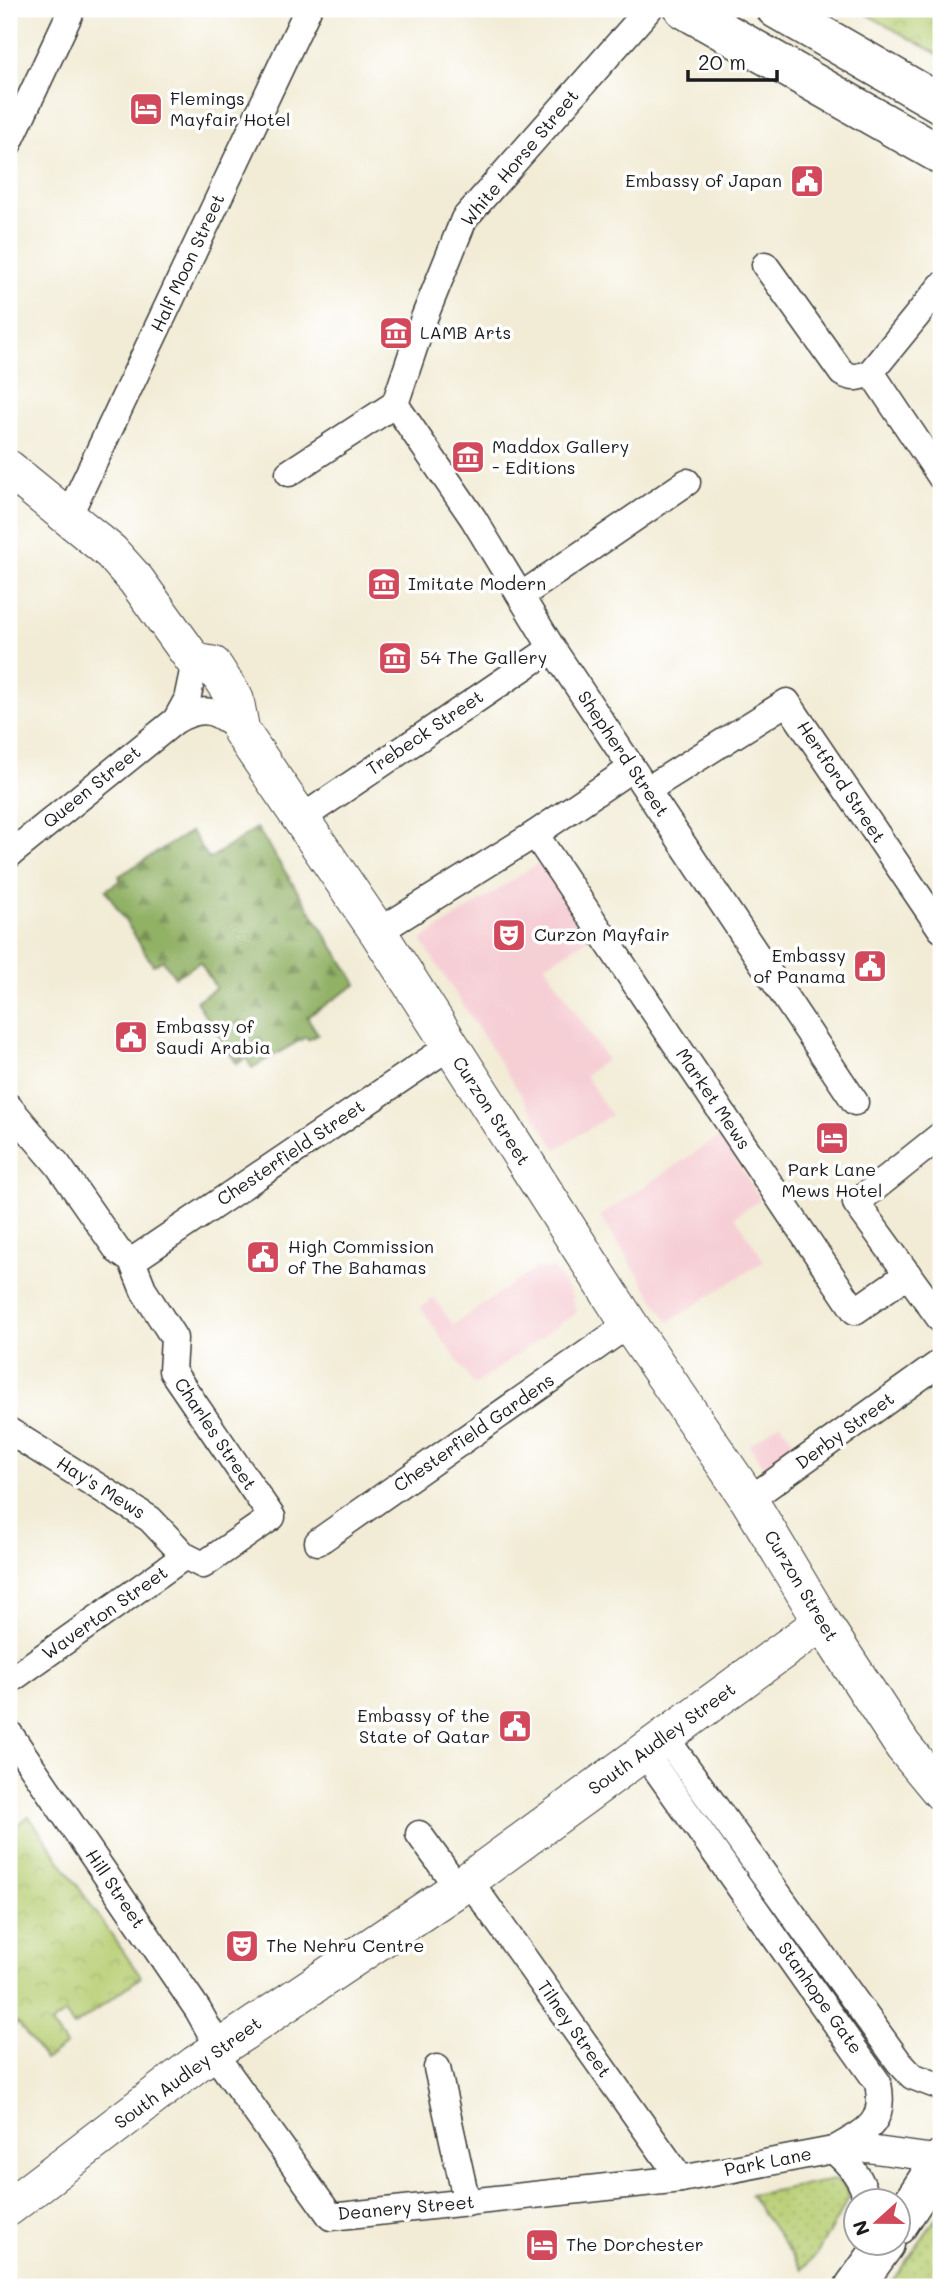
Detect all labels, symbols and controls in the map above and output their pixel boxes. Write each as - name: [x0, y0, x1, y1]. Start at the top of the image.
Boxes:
- scale bar: [688, 38, 777, 82]
- text: 20 m: [698, 48, 746, 75]
- street label: White Horse Street: [455, 84, 584, 231]
- place label: Flemings Mayfair Hotel: [170, 86, 291, 131]
- hotel icon: Flemings Mayfair Hotel: [127, 90, 165, 128]
- public building icon: Embassy of Japan: [788, 162, 826, 200]
- place label: Embassy of Japan: [625, 168, 782, 192]
- street label: Half Moon Street: [145, 190, 230, 336]
- museum icon: LAMB Arts: [377, 314, 415, 352]
- place label: LAMB Arts: [420, 320, 511, 344]
- place label: Maddox Gallery - Editions: [492, 434, 629, 479]
- museum icon: Maddox Gallery - Editions: [449, 438, 487, 476]
- museum icon: Imitate Modern: [365, 565, 403, 603]
- place label: Imitate Modern: [408, 571, 546, 595]
- museum icon: 54 The Gallery: [376, 639, 414, 677]
- place label: 54 The Gallery: [420, 645, 547, 669]
- street label: Trebeck Street: [361, 684, 488, 780]
- street label: Shepherd Street: [573, 686, 675, 821]
- street label: Hertford Street: [792, 716, 892, 847]
- street label: Queen Street: [37, 739, 145, 833]
- theatre icon: Curzon Mayfair: [490, 916, 528, 954]
- place label: Curzon Mayfair: [534, 922, 670, 946]
- place label: Embassy of Panama: [754, 943, 846, 988]
- public building icon: Embassy of Panama: [851, 947, 889, 985]
- place label: Embassy of Saudi Arabia: [156, 1014, 271, 1059]
- public building icon: Embassy of Saudi Arabia: [112, 1018, 150, 1056]
- street label: Market Mews: [671, 1043, 757, 1154]
- street label: Curzon Street: [448, 1051, 536, 1170]
- street label: Chesterfield Street: [212, 1094, 369, 1211]
- hotel icon: Park Lane Mews Hotel: [813, 1119, 851, 1157]
- place label: Park Lane Mews Hotel: [781, 1157, 883, 1202]
- place label: High Commission of The Bahamas: [288, 1234, 434, 1279]
- public building icon: High Commission of The Bahamas: [244, 1238, 282, 1276]
- street label: Chesterfield Gardens: [388, 1368, 559, 1497]
- street label: Charles Street: [169, 1373, 262, 1494]
- street label: Derby Street: [790, 1386, 899, 1474]
- street label: Hay's Mews: [53, 1450, 150, 1524]
- street label: Curzon Street: [759, 1526, 844, 1645]
- street label: Waverton Street: [37, 1560, 172, 1665]
- street label: South Audley Street: [583, 1677, 740, 1800]
- place label: Embassy of the State of Qatar: [357, 1703, 490, 1748]
- public building icon: Embassy of the State of Qatar: [496, 1707, 534, 1745]
- street label: Hill Street: [81, 1844, 151, 1933]
- theatre icon: The Nehru Centre: [223, 1927, 261, 1965]
- place label: The Nehru Centre: [266, 1933, 424, 1957]
- street label: Stanhope Gate: [773, 1937, 868, 2058]
- street label: Tilney Street: [532, 1975, 617, 2082]
- street label: South Audley Street: [109, 2011, 266, 2134]
- street label: Park Lane: [722, 2141, 813, 2181]
- north arrow: [842, 2188, 912, 2258]
- street label: Deanery Street: [336, 2189, 475, 2225]
- text: N: [846, 2217, 875, 2239]
- hotel icon: The Dorchester: [523, 2226, 561, 2264]
- place label: The Dorchester: [566, 2232, 704, 2256]

